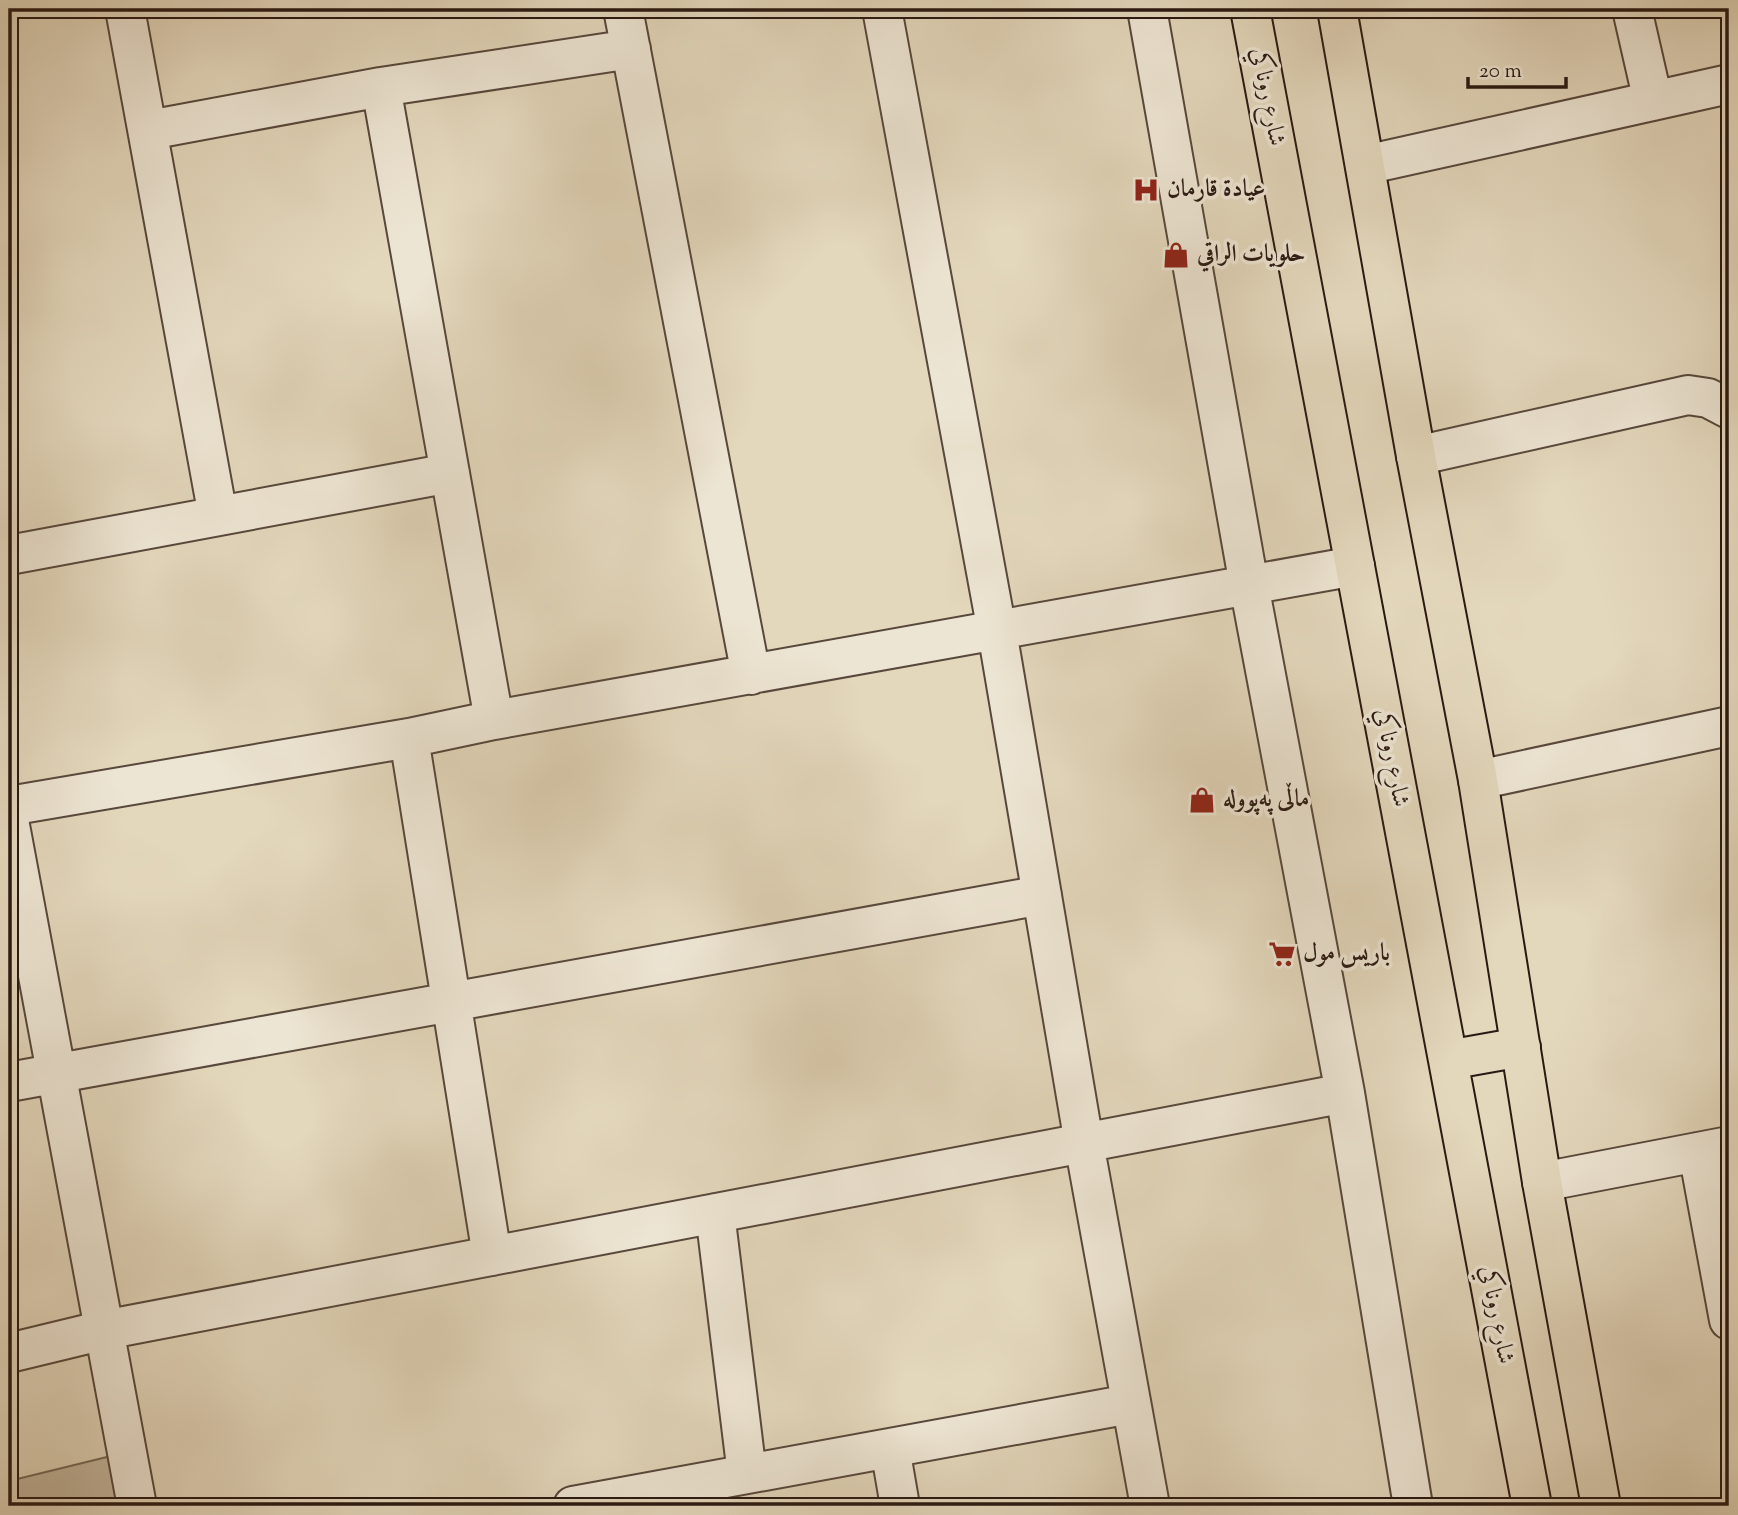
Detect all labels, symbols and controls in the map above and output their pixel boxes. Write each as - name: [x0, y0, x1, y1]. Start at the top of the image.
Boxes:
- street label: شارع روناكي: [1240, 45, 1293, 149]
- scale bar: [1468, 46, 1566, 90]
- text: 20 m: [1479, 57, 1522, 87]
- place label: عيادة قارمان: [1167, 173, 1265, 207]
- hospital icon: عيادة قارمان: [1131, 175, 1161, 205]
- place label: حلويات الراقي: [1196, 238, 1305, 272]
- shop icon: حلويات الراقي: [1161, 240, 1191, 270]
- street label: شارع روناكي: [1364, 706, 1417, 810]
- place label: ماڵی پەپوولە: [1223, 782, 1309, 817]
- shop icon: ماڵی پەپوولە: [1187, 785, 1217, 815]
- place label: باريس مول: [1303, 937, 1390, 971]
- supermarket icon: باريس مول: [1267, 939, 1297, 969]
- street label: شارع روناكي: [1469, 1263, 1522, 1367]

